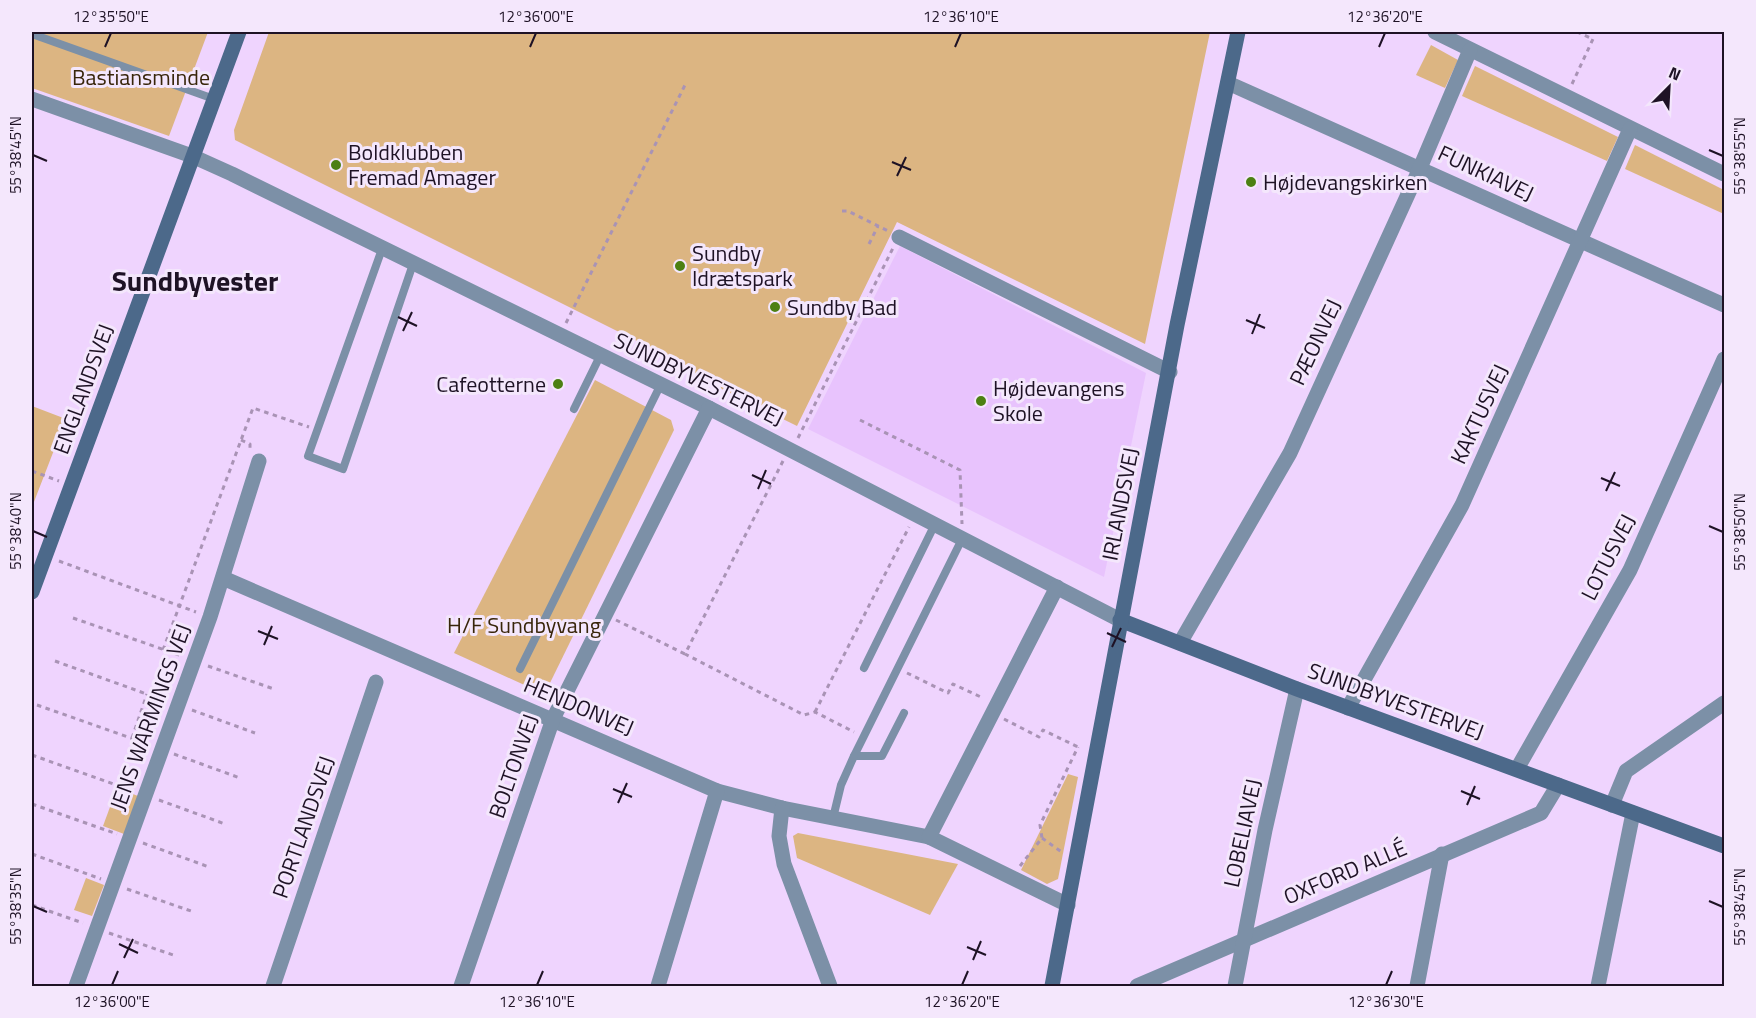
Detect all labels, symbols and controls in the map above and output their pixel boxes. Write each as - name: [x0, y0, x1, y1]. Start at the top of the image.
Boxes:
- text: 12°35'50"E: [73, 5, 149, 28]
- text: 12°36'00"E: [498, 5, 574, 28]
- text: 12°36'10"E: [923, 5, 999, 28]
- text: 12°36'20"E: [1347, 5, 1423, 28]
- north arrow: [1639, 57, 1699, 117]
- park label: Bastiansminde: [72, 60, 210, 94]
- text: N: [1665, 60, 1685, 87]
- text: 55°38'45"N: [4, 116, 27, 194]
- text: 55°38'55"N: [1728, 117, 1751, 195]
- place label: Boldklubben Fremad Amager: [348, 135, 496, 194]
- street label: FUNKIAVEJ: [1432, 136, 1540, 210]
- marker: Boldklubben Fremad Amager: [329, 158, 343, 172]
- place label: Højdevangskirken: [1263, 165, 1428, 199]
- marker: Højdevangskirken: [1244, 175, 1258, 189]
- place label: Sundby Idrætspark: [692, 236, 793, 295]
- district label: Sundbyvester: [112, 259, 278, 302]
- marker: Sundby Idrætspark: [673, 259, 687, 273]
- place label: Sundby Bad: [787, 290, 897, 324]
- street label: PÆONVEJ: [1280, 293, 1350, 391]
- marker: Sundby Bad: [768, 300, 782, 314]
- street label: ENGLANDSVEJ: [44, 319, 122, 459]
- street label: SUNDBYVESTERVEJ: [608, 323, 790, 435]
- street label: KAKTUSVEJ: [1441, 358, 1517, 470]
- place label: Cafeotterne: [436, 367, 546, 401]
- place label: Højdevangens Skole: [993, 371, 1124, 430]
- marker: Cafeotterne: [551, 377, 565, 391]
- marker: Højdevangens Skole: [974, 394, 988, 408]
- street label: IRLANDSVEJ: [1092, 444, 1148, 564]
- text: 55°38'40"N: [4, 492, 27, 570]
- text: 55°38'50"N: [1728, 493, 1751, 571]
- street label: LOTUSVEJ: [1572, 508, 1644, 606]
- park label: H/F Sundbyvang: [447, 608, 601, 642]
- street label: JENS WARMINGS VEJ: [100, 619, 200, 815]
- street label: SUNDBYVESTERVEJ: [1303, 653, 1489, 749]
- street label: HENDONVEJ: [519, 668, 639, 744]
- street label: BOLTONVEJ: [479, 709, 547, 823]
- street label: PORTLANDSVEJ: [263, 751, 343, 903]
- street label: LOBELIAVEJ: [1214, 776, 1270, 890]
- street label: OXFORD ALLÉ: [1278, 831, 1412, 913]
- text: 55°38'35"N: [4, 867, 27, 945]
- text: 55°38'45"N: [1728, 868, 1751, 946]
- text: 12°36'00"E: [74, 990, 150, 1013]
- text: 12°36'10"E: [499, 990, 575, 1013]
- text: 12°36'20"E: [924, 990, 1000, 1013]
- text: 12°36'30"E: [1348, 990, 1424, 1013]

